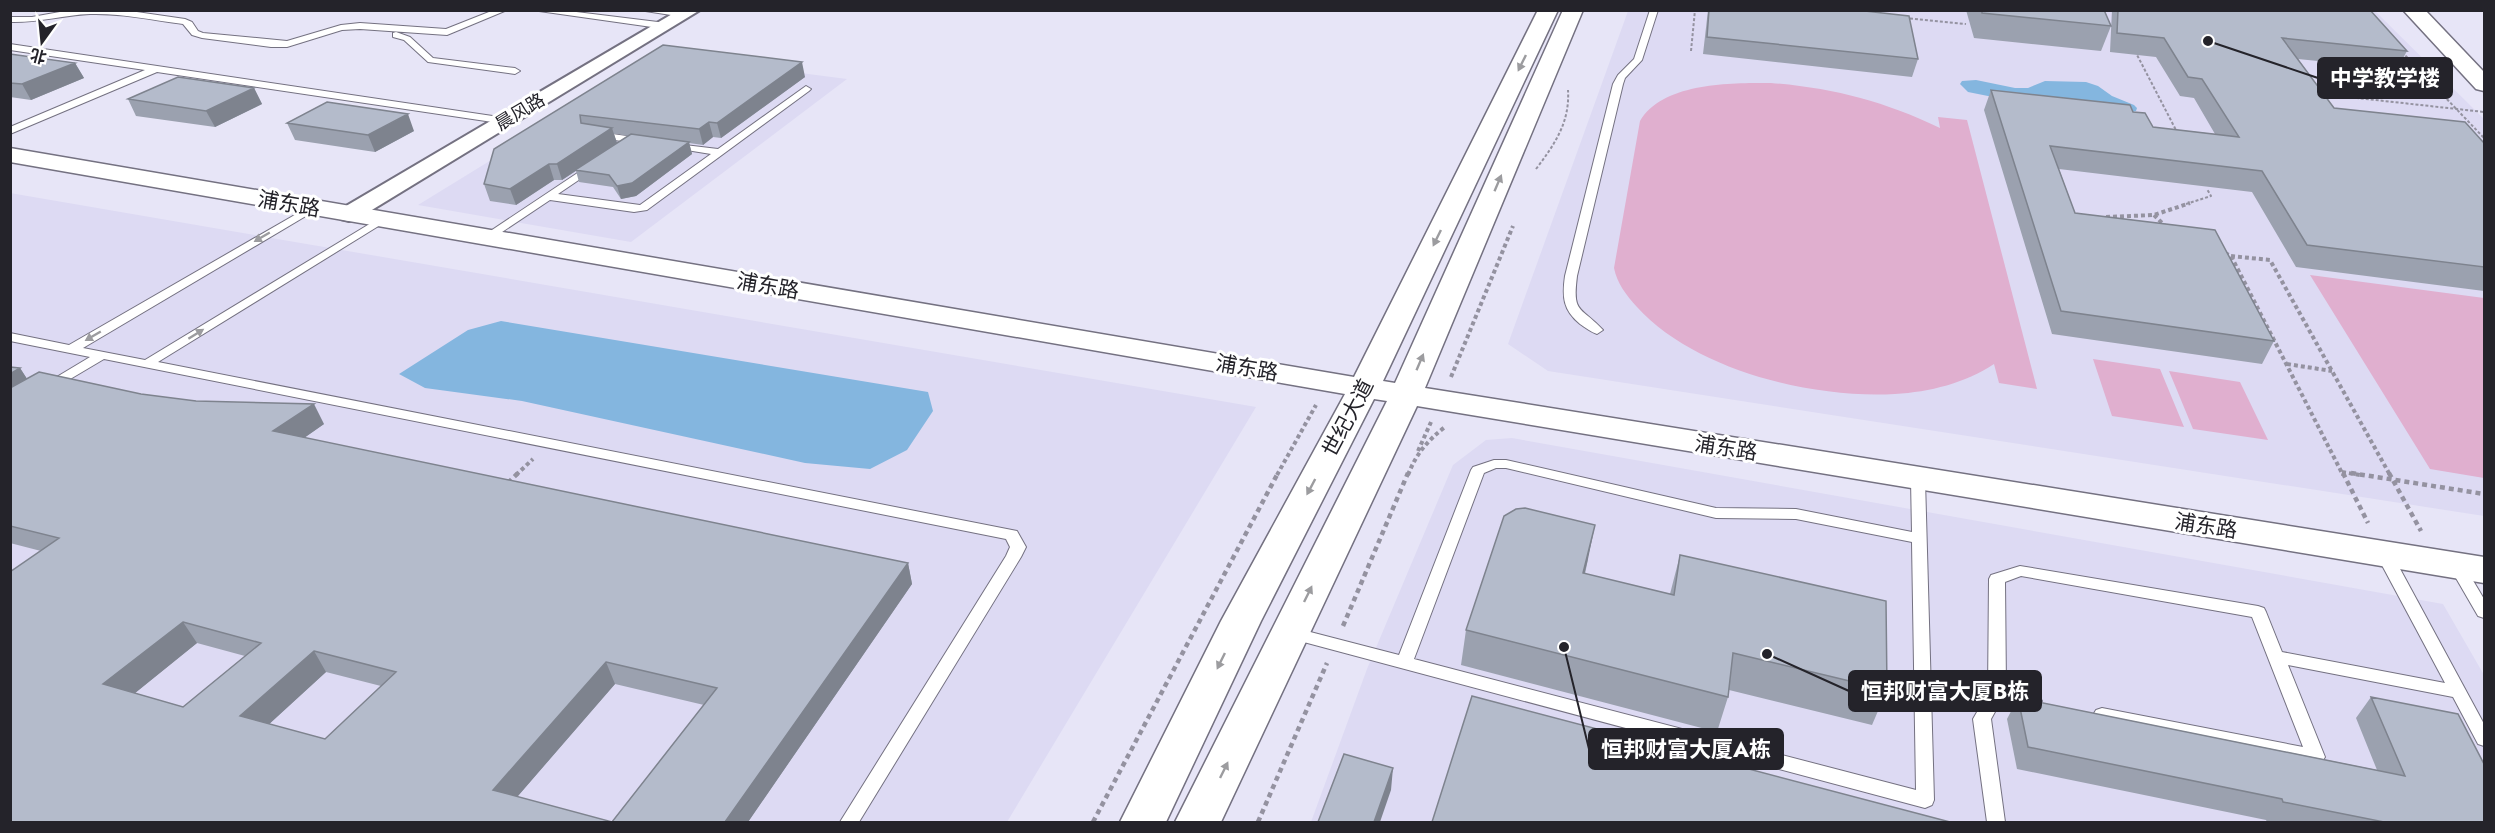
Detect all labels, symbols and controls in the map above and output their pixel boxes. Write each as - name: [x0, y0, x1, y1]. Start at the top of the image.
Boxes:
- north arrow: [12, 12, 72, 72]
- text: 北: [28, 43, 49, 69]
- one-way arrow: [1518, 54, 1528, 72]
- callout: 中学教学楼: [2318, 58, 2452, 98]
- text: 中学教学楼: [2330, 62, 2440, 94]
- street label: 晨风路: [490, 87, 550, 137]
- one-way arrow: [1494, 174, 1503, 192]
- street label: 浦东路: [255, 184, 323, 224]
- one-way arrow: [1432, 230, 1441, 247]
- one-way arrow: [253, 232, 270, 242]
- street label: 浦东路: [734, 266, 802, 306]
- one-way arrow: [188, 328, 204, 339]
- one-way arrow: [85, 330, 101, 341]
- street label: 浦东路: [1213, 348, 1281, 388]
- one-way arrow: [1416, 353, 1425, 370]
- street label: 世纪大道: [1315, 374, 1381, 462]
- street label: 浦东路: [1693, 428, 1759, 468]
- one-way arrow: [1306, 479, 1316, 496]
- street label: 浦东路: [2173, 506, 2239, 546]
- one-way arrow: [1304, 586, 1313, 603]
- one-way arrow: [1217, 652, 1226, 669]
- callout: 恒邦财富大厦B栋: [1849, 671, 2041, 711]
- text: 恒邦财富大厦B栋: [1861, 675, 2029, 707]
- callout: 恒邦财富大厦A栋: [1589, 729, 1783, 769]
- text: 恒邦财富大厦A栋: [1601, 733, 1771, 765]
- one-way arrow: [1219, 761, 1228, 778]

